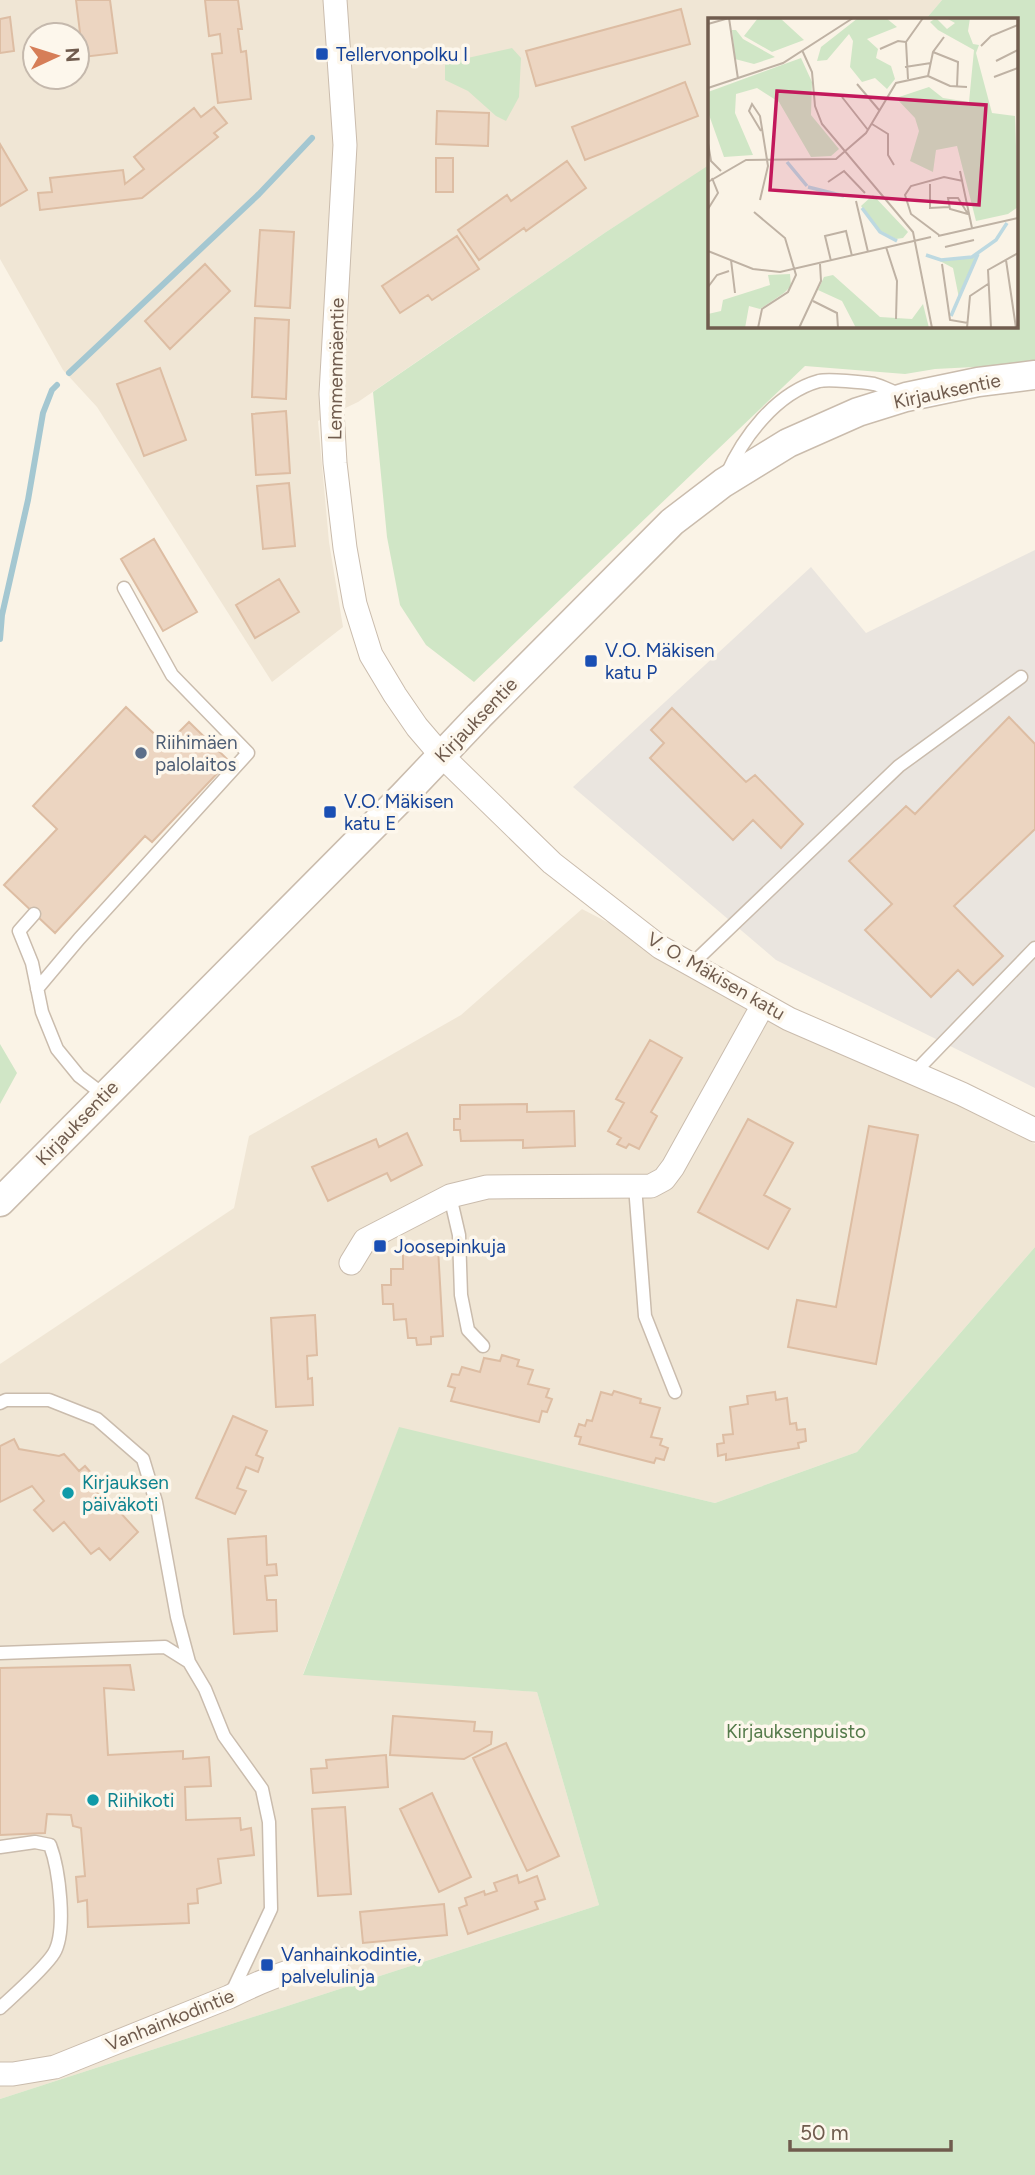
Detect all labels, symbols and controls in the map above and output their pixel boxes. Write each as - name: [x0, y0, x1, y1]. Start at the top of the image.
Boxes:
- inset map: [708, 18, 1018, 327]
- north arrow: [21, 21, 91, 91]
- place label: Tellervonpolku I: [336, 43, 468, 66]
- marker: Tellervonpolku I: [314, 46, 330, 62]
- text: N: [60, 47, 84, 63]
- street label: Lemmenmäentie: [323, 298, 349, 440]
- street label: Kirjauksentie: [891, 368, 1003, 414]
- place label: V.O. Mäkisen katu P: [605, 639, 715, 684]
- marker: V.O. Mäkisen katu P: [583, 653, 599, 669]
- street label: Kirjauksentie: [430, 673, 522, 767]
- place label: Riihimäen palolaitos: [155, 731, 238, 776]
- marker: Riihimäen palolaitos: [133, 745, 149, 761]
- place label: V.O. Mäkisen katu E: [344, 790, 454, 835]
- marker: V.O. Mäkisen katu E: [322, 804, 338, 820]
- street label: V. O. Mäkisen katu: [643, 927, 789, 1025]
- street label: Kirjauksentie: [31, 1076, 123, 1170]
- place label: Joosepinkuja: [394, 1235, 506, 1258]
- marker: Joosepinkuja: [372, 1238, 388, 1254]
- place label: Kirjauksen päiväkoti: [82, 1471, 169, 1516]
- marker: Kirjauksen päiväkoti: [60, 1485, 76, 1501]
- park label: Kirjauksenpuisto: [726, 1720, 866, 1743]
- place label: Riihikoti: [107, 1789, 174, 1812]
- marker: Riihikoti: [85, 1792, 101, 1808]
- place label: Vanhainkodintie, palvelulinja: [281, 1943, 421, 1988]
- marker: Vanhainkodintie, palvelulinja: [259, 1957, 275, 1973]
- street label: Vanhainkodintie: [103, 1984, 237, 2056]
- scale bar: [790, 2108, 951, 2152]
- text: 50 m: [800, 2120, 849, 2145]

